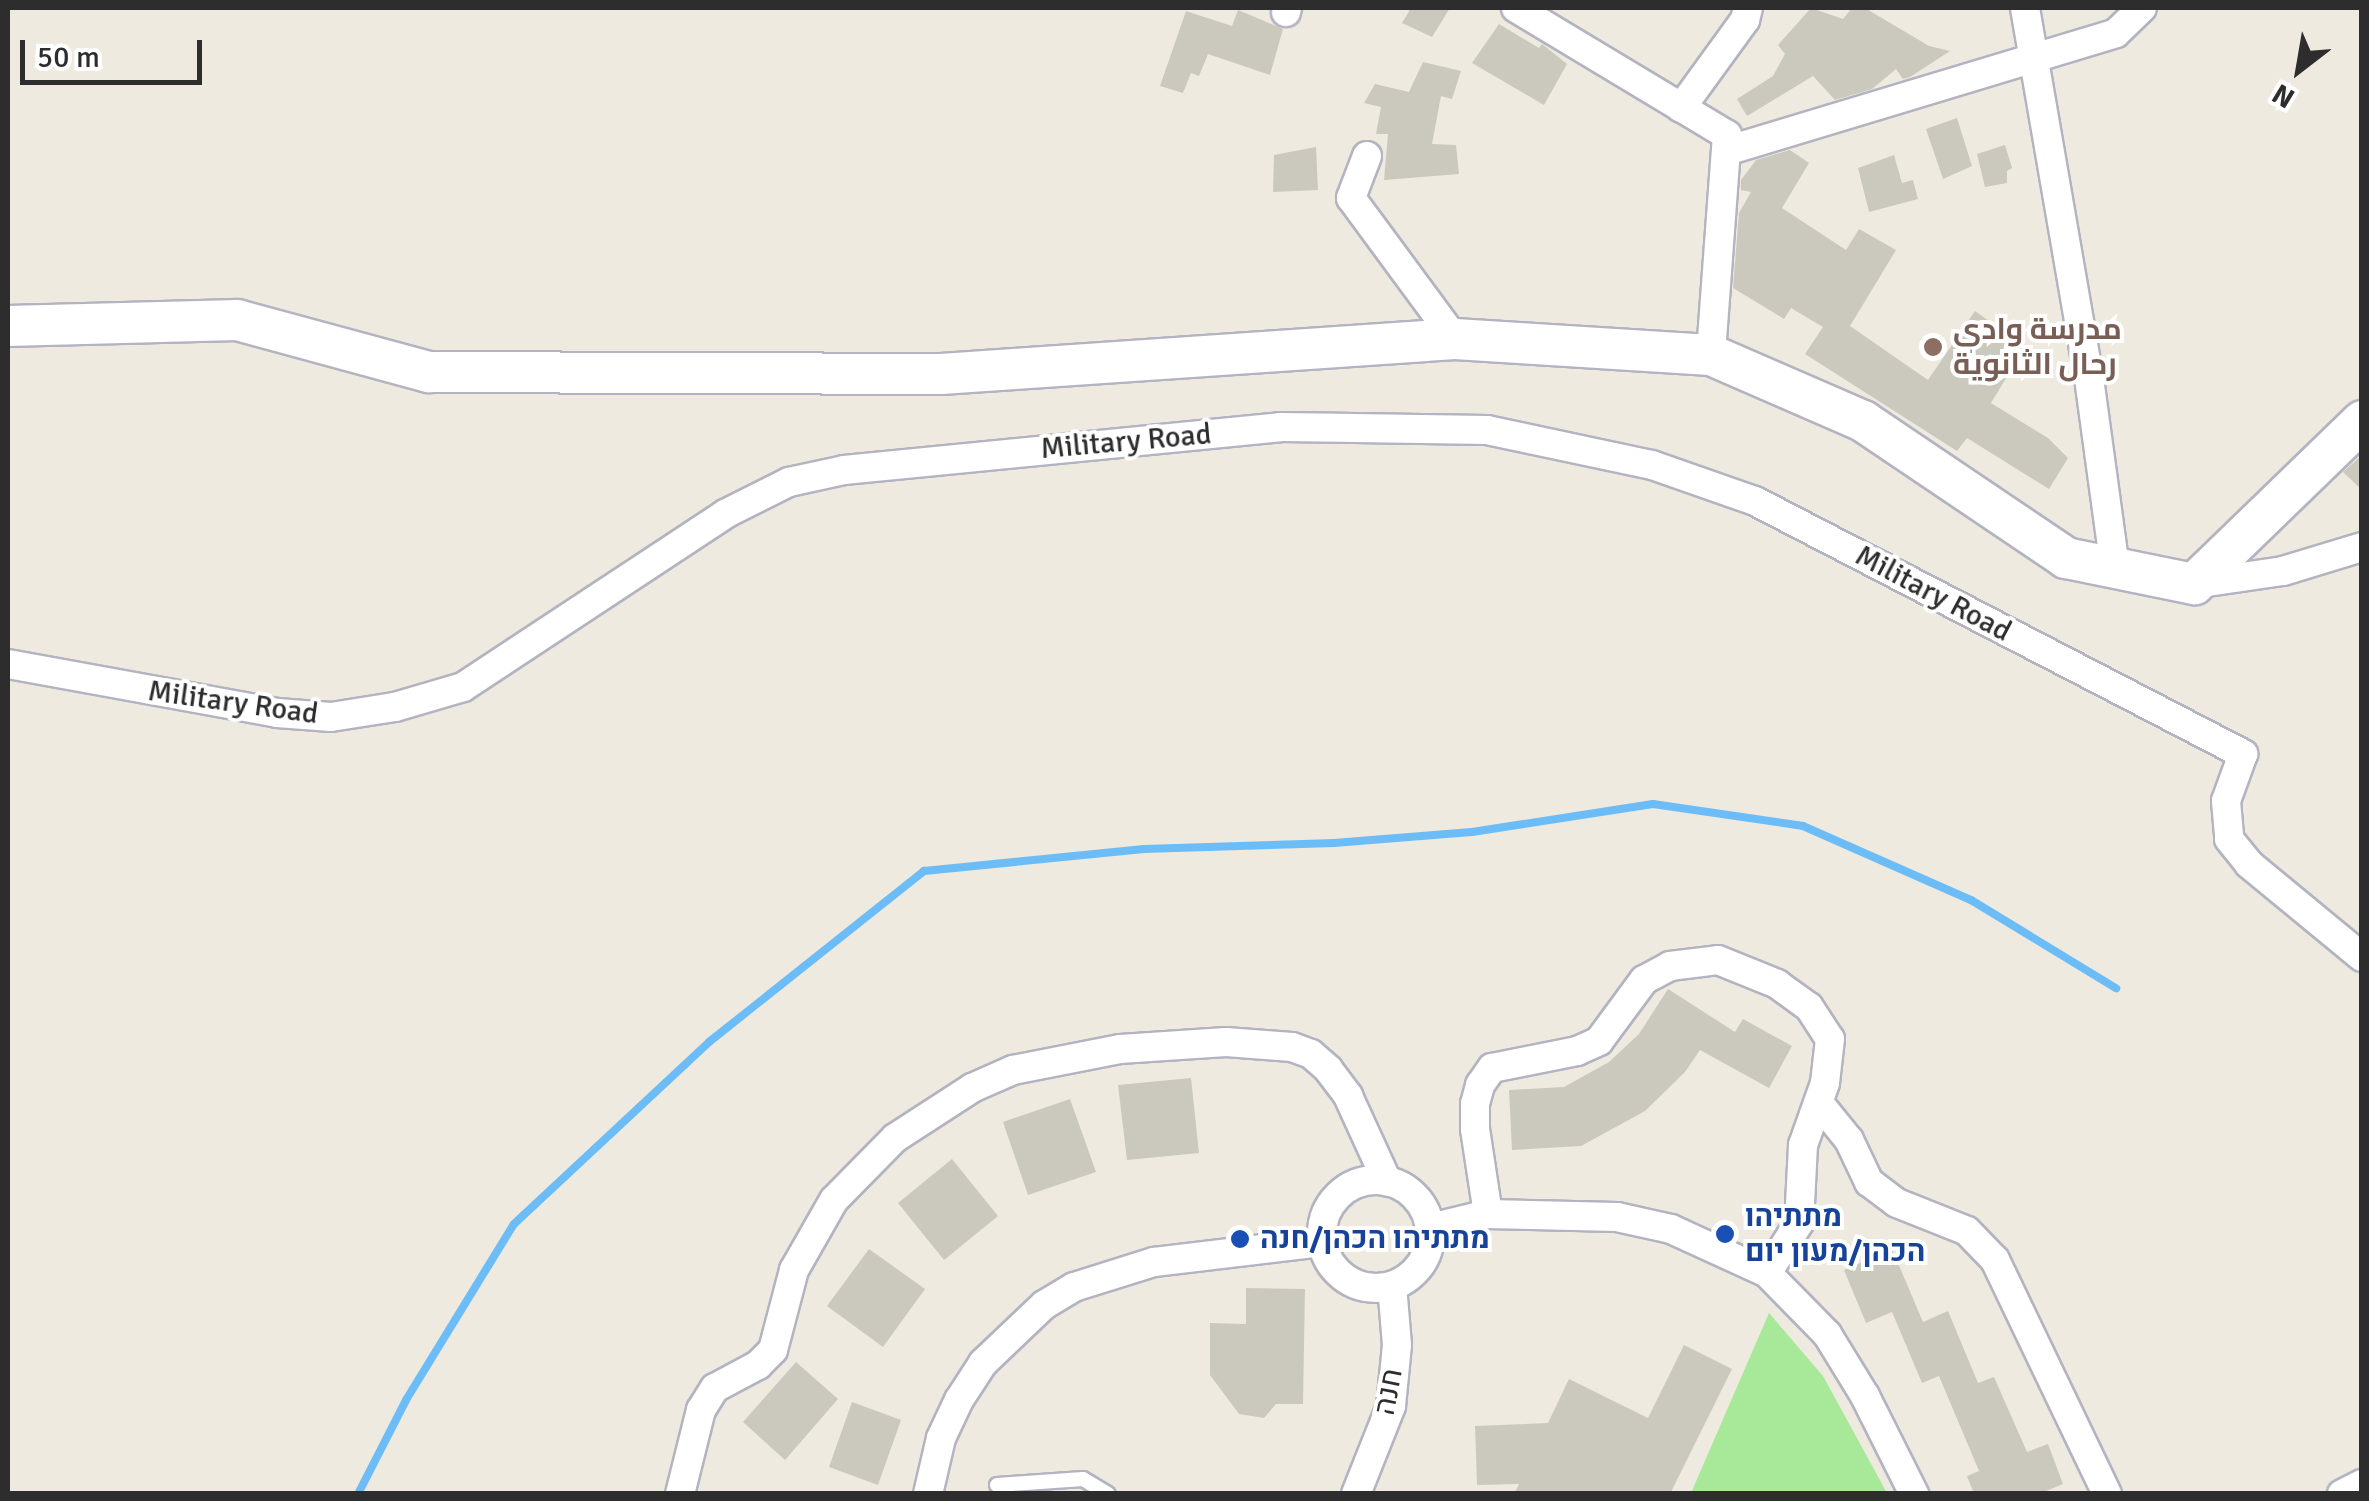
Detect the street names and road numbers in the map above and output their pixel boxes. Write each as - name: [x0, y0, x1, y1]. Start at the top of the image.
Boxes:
- street label: Military Road: [1039, 417, 1213, 467]
- street label: Military Road: [1849, 538, 2017, 650]
- street label: Military Road: [146, 673, 320, 733]
- street label: חנה: [1367, 1366, 1411, 1418]

